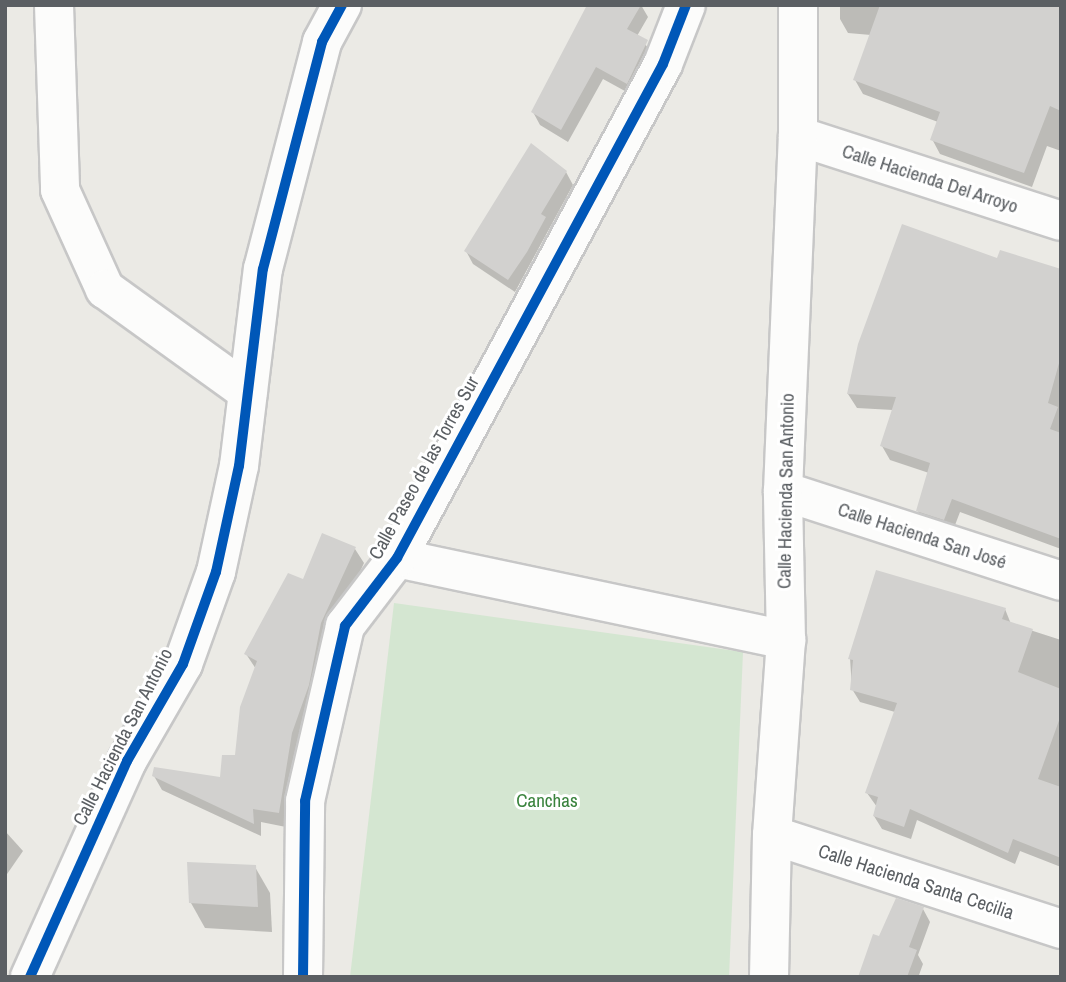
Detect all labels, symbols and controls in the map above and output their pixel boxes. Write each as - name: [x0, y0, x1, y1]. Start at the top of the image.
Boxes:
- street label: Calle Hacienda Del Arroyo: [839, 140, 1021, 218]
- street label: Calle Paseo de las Torres Sur: [364, 372, 484, 564]
- street label: Calle Hacienda San Antonio: [773, 393, 799, 589]
- street label: Calle Hacienda San José: [835, 498, 1009, 574]
- street label: Calle Hacienda San Antonio: [68, 644, 178, 830]
- park label: Canchas: [516, 790, 578, 812]
- street label: Calle Hacienda Santa Cecilia: [815, 840, 1017, 924]

